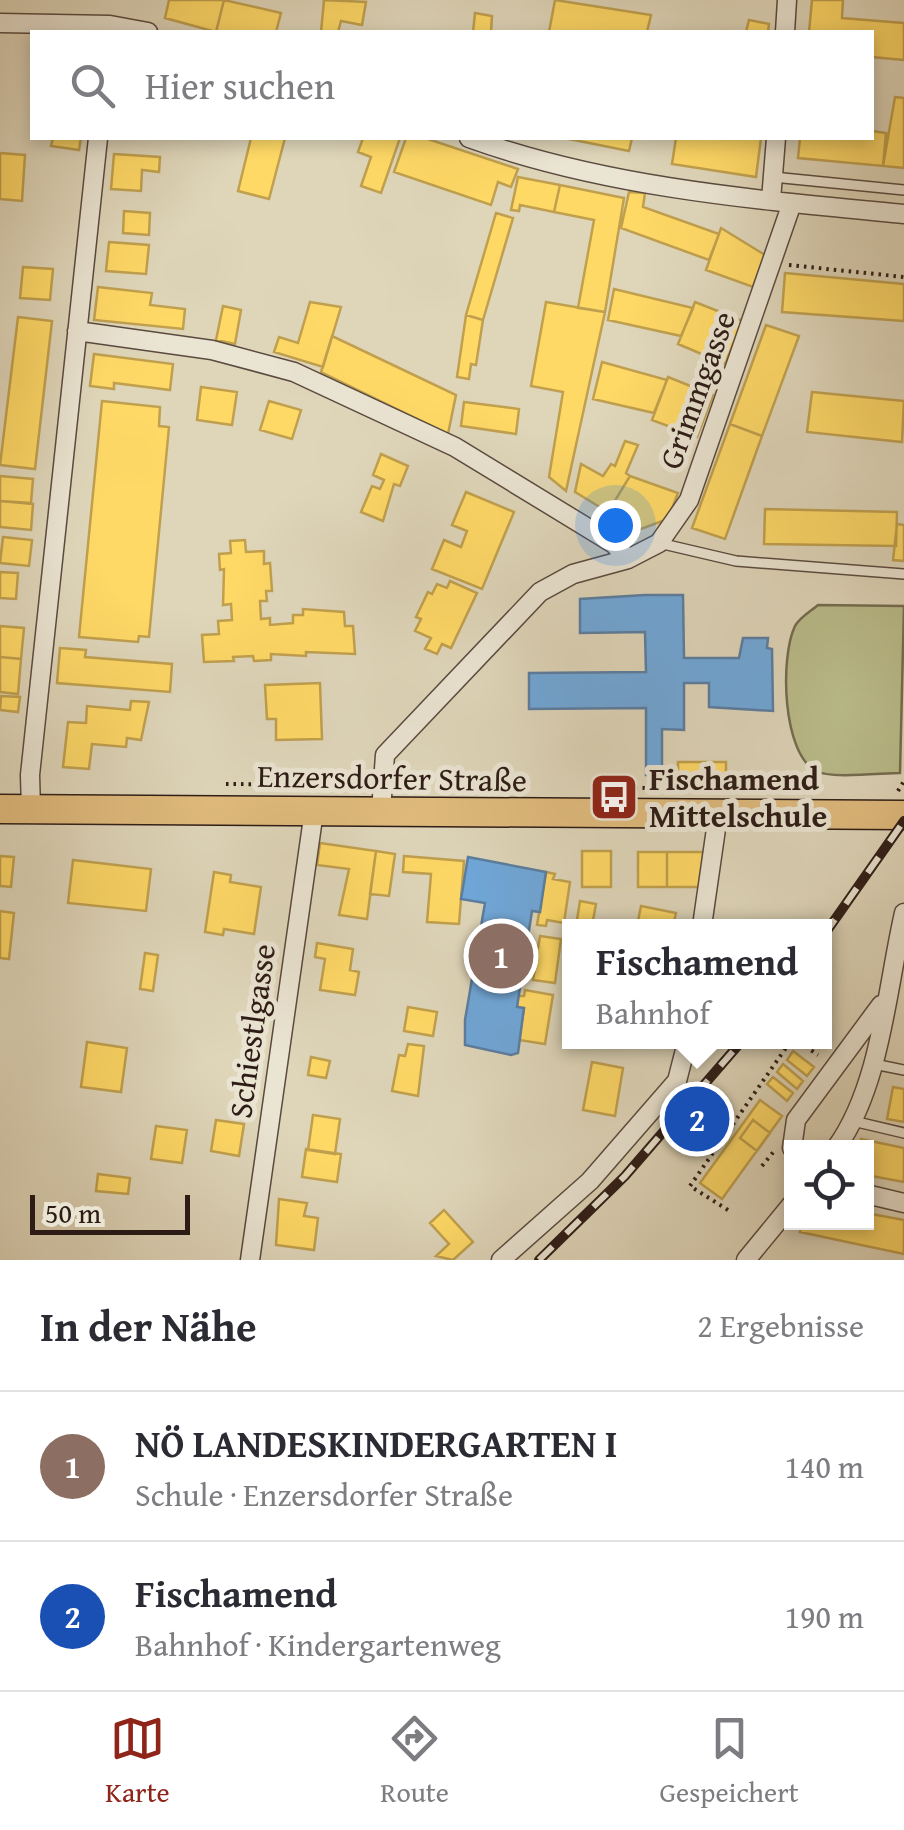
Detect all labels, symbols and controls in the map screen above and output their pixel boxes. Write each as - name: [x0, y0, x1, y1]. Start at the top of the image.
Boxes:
- search box: [30, 30, 874, 140]
- text: Hier suchen: [145, 57, 335, 113]
- icon: search: [65, 58, 120, 113]
- street label: Grimmgasse: [646, 304, 747, 475]
- your location: [590, 500, 641, 551]
- street label: Enzersdorfer Straße: [257, 752, 527, 803]
- place label: Fischamend Mittelschule: [649, 755, 827, 839]
- bus stop icon: Fischamend Mittelschule: [588, 771, 640, 823]
- pin: 1: [468, 918, 534, 994]
- popup: [562, 919, 832, 1049]
- text: Fischamend: [596, 933, 798, 989]
- street label: Schiestlgasse: [216, 941, 287, 1121]
- text: Bahnhof: [596, 989, 710, 1036]
- pin: 2: [664, 1082, 730, 1156]
- map controls: [784, 1140, 874, 1230]
- button: locate: [784, 1140, 874, 1230]
- scale bar: [30, 1190, 190, 1234]
- text: 50 m: [45, 1192, 101, 1233]
- text: In der Nähe: [40, 1295, 257, 1356]
- text: 2 Ergebnisse: [697, 1302, 864, 1349]
- text: NÖ LANDESKINDERGARTEN I: [135, 1415, 618, 1471]
- text: 1: [64, 1443, 81, 1490]
- text: 140 m: [785, 1443, 864, 1490]
- text: Schule · Enzersdorfer Straße: [135, 1471, 513, 1518]
- text: Fischamend: [135, 1565, 337, 1621]
- text: 2: [64, 1593, 81, 1640]
- text: 190 m: [785, 1593, 864, 1640]
- text: Bahnhof · Kindergartenweg: [135, 1621, 501, 1668]
- tab: Karte: [105, 1711, 170, 1812]
- tab: Route: [380, 1711, 449, 1812]
- tab: Gespeichert: [660, 1711, 799, 1812]

